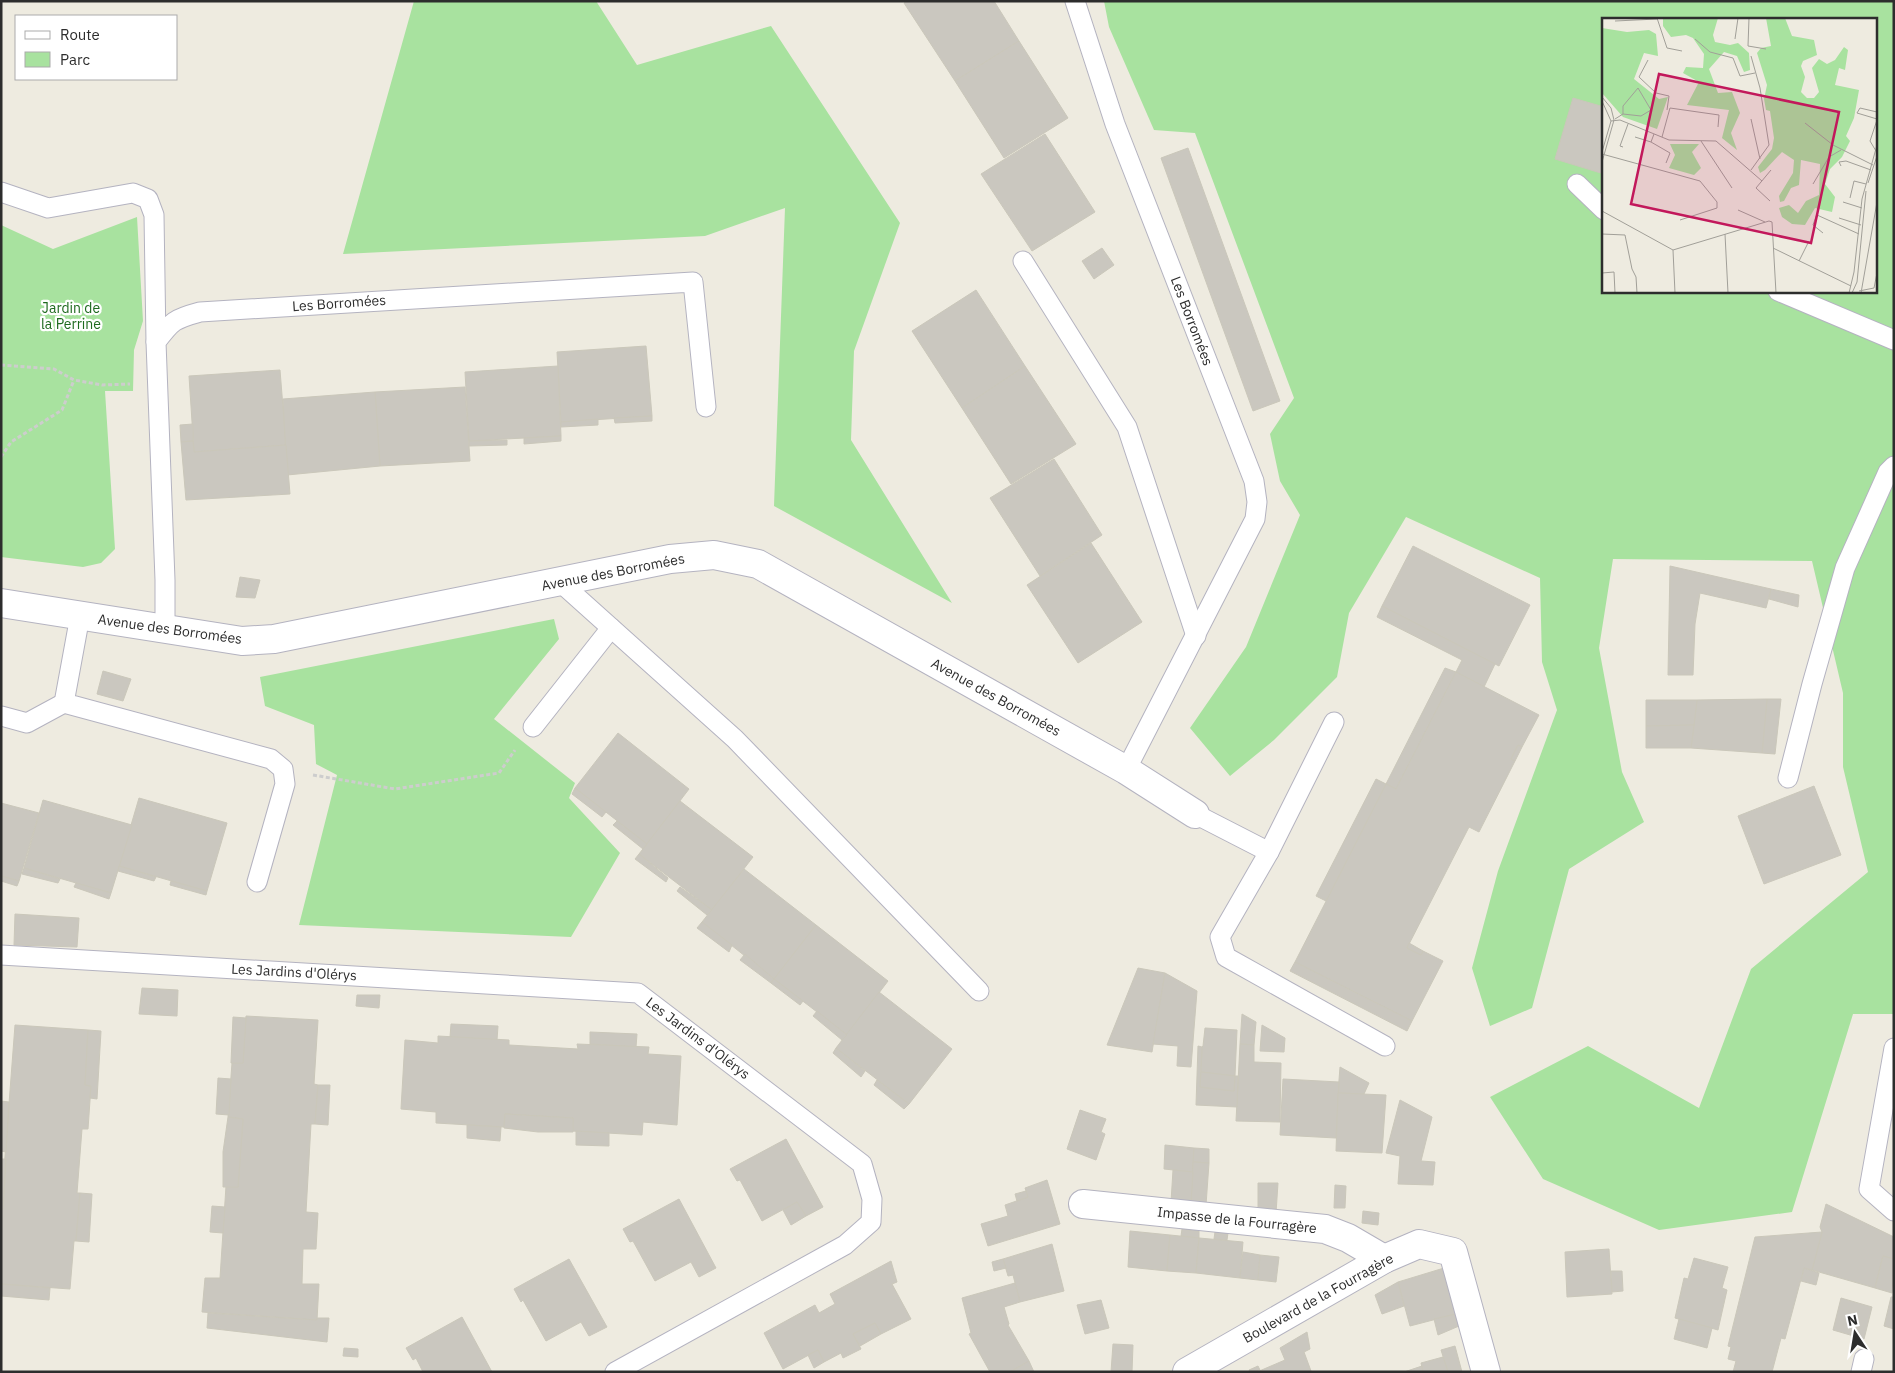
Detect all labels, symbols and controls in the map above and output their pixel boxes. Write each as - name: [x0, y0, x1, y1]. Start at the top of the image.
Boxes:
- legend: [15, 15, 178, 80]
- inset map: [1602, 18, 1878, 292]
- text: Route: [60, 25, 100, 44]
- text: Parc: [60, 50, 90, 69]
- street label: Les Borromées: [1167, 274, 1217, 368]
- street label: Les Borromées: [291, 291, 387, 315]
- park label: Jardin de la Perrine: [41, 299, 101, 333]
- street label: Avenue des Borromées: [540, 549, 686, 595]
- street label: Avenue des Borromées: [97, 610, 243, 648]
- street label: Avenue des Borromées: [928, 654, 1064, 740]
- street label: Les Jardins d'Olérys: [231, 960, 357, 984]
- street label: Les Jardins d'Olérys: [642, 993, 754, 1083]
- street label: Impasse de la Fourragère: [1156, 1203, 1318, 1237]
- street label: Boulevard de la Fourragère: [1240, 1249, 1397, 1347]
- north arrow: [1830, 1308, 1880, 1358]
- text: N: [1845, 1310, 1859, 1330]

